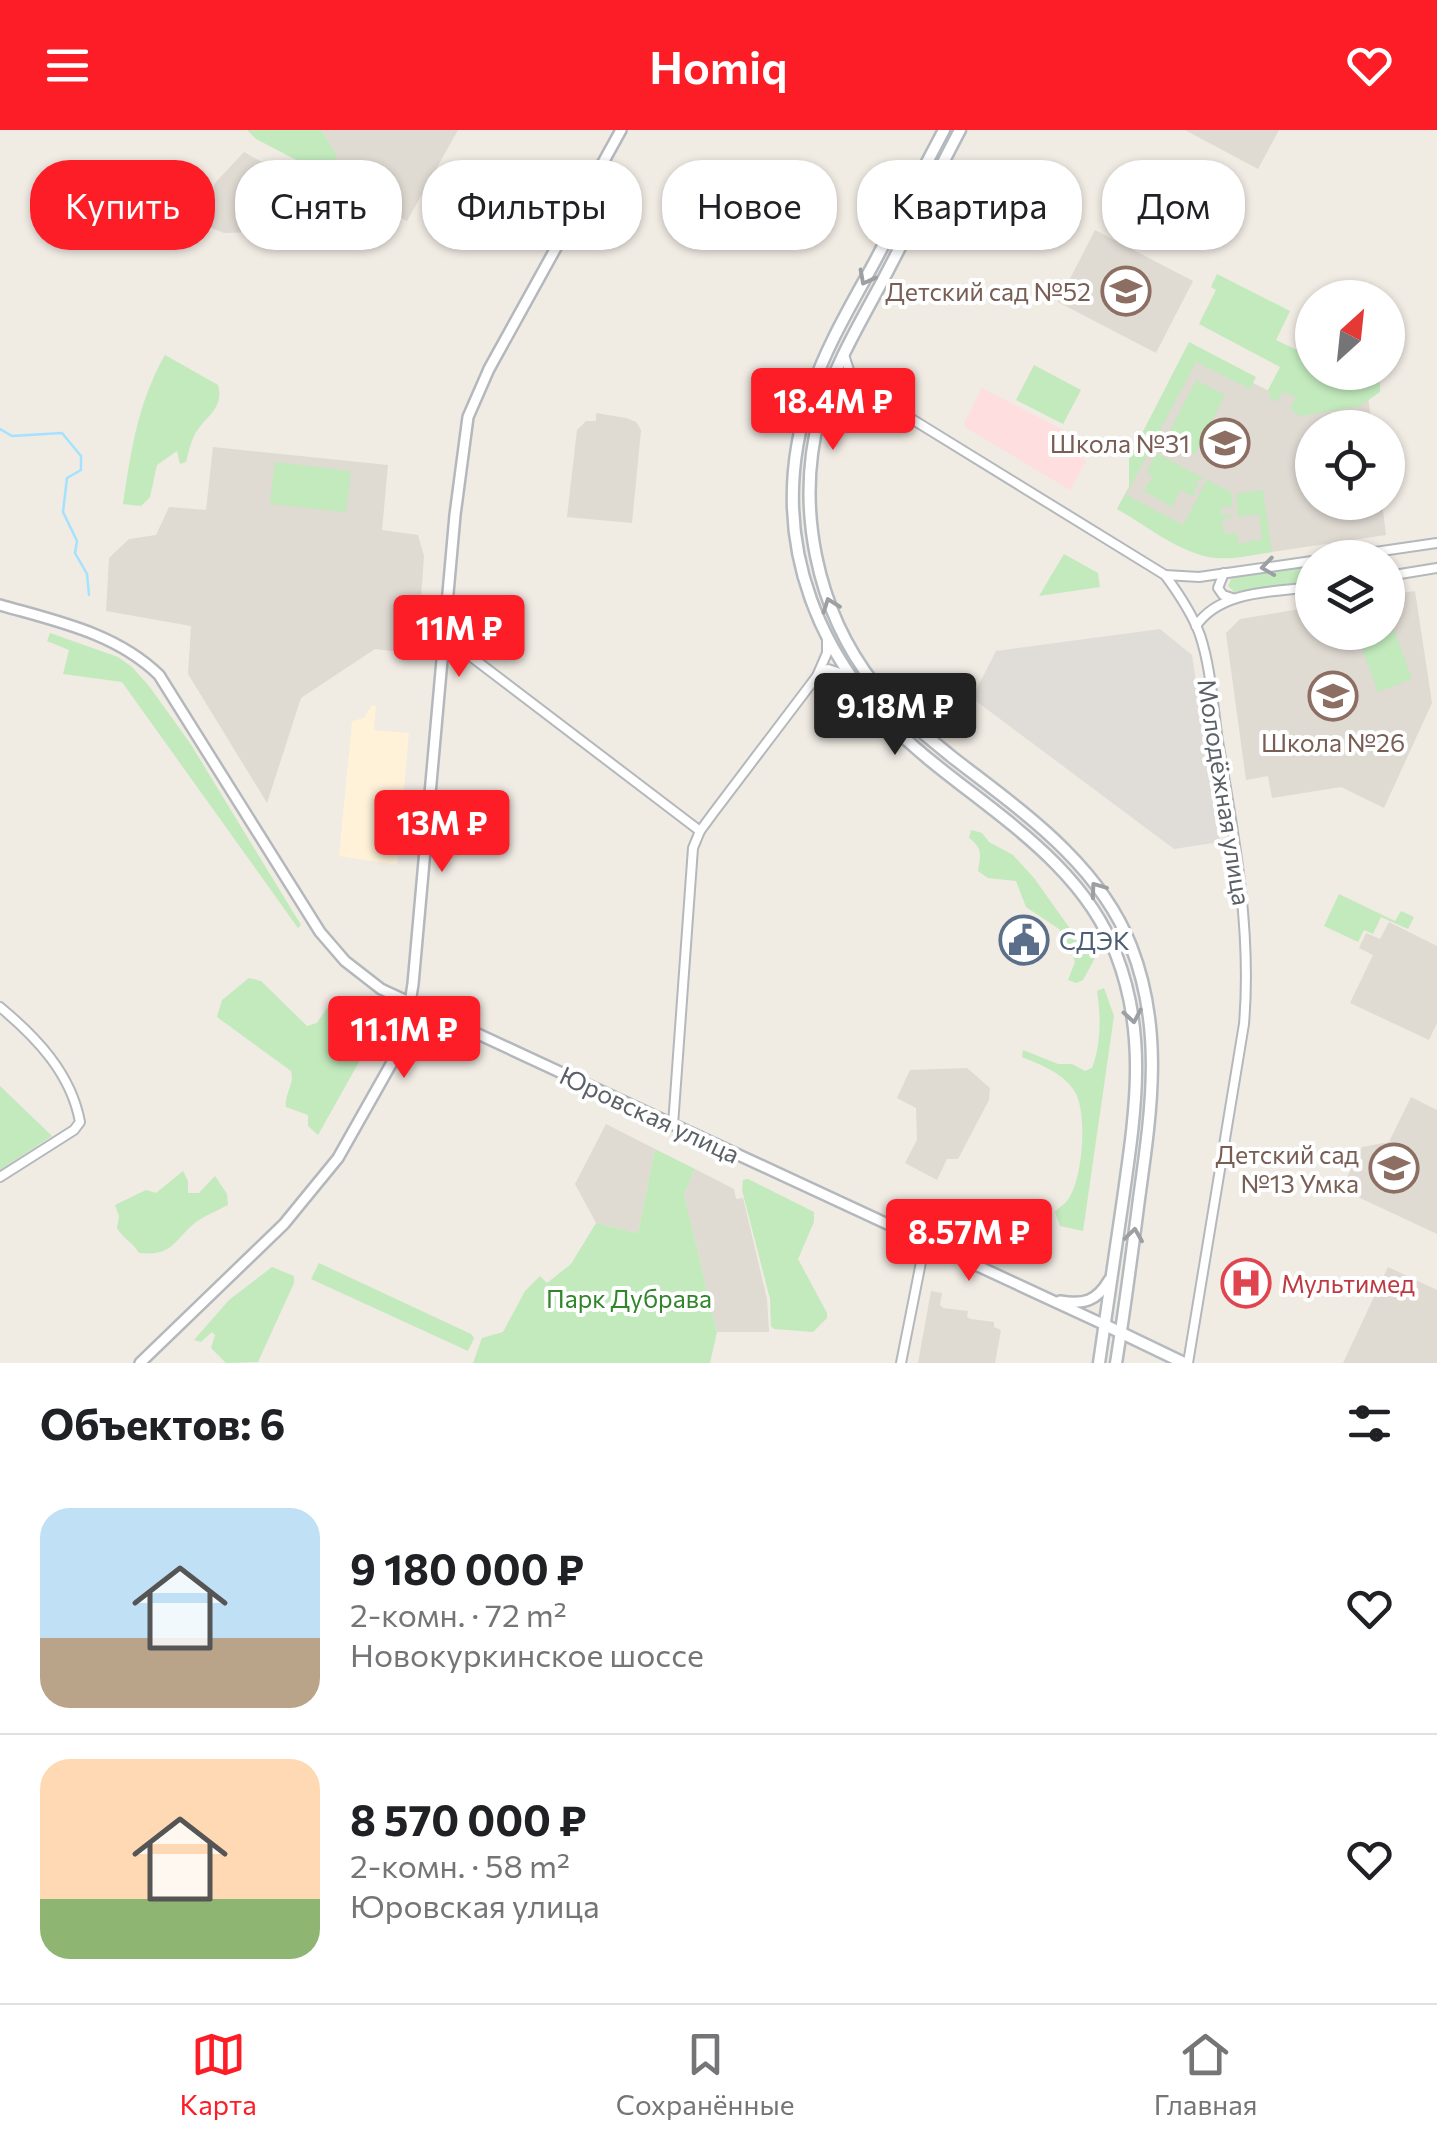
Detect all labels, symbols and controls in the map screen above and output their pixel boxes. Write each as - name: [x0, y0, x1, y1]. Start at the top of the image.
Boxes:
- icon: menu: [40, 38, 95, 93]
- text: Homiq: [649, 38, 788, 93]
- icon: heart: [1342, 38, 1397, 93]
- chip: Купить: [30, 160, 215, 250]
- chip: Снять: [235, 160, 402, 250]
- chip: Фильтры: [422, 160, 642, 250]
- chip: Новое: [662, 160, 837, 250]
- chip: Квартира: [857, 160, 1082, 250]
- chip: Дом: [1102, 160, 1245, 250]
- school or university icon: Детский сад №52: [1100, 265, 1152, 317]
- one-way arrow: [858, 267, 878, 285]
- place label: Детский сад №52: [885, 276, 1091, 306]
- north arrow: [1295, 280, 1405, 390]
- map controls: [1295, 280, 1405, 650]
- pin: 18.4M ₽: [741, 368, 925, 453]
- text: 18.4M ₽: [773, 380, 893, 420]
- button: locate: [1295, 410, 1405, 520]
- school or university icon: Школа №31: [1199, 417, 1251, 469]
- place label: Школа №31: [1050, 428, 1190, 458]
- button: layers: [1295, 540, 1405, 650]
- one-way arrow: [1260, 555, 1277, 576]
- pin: 11M ₽: [389, 595, 529, 680]
- one-way arrow: [821, 597, 842, 614]
- text: 11M ₽: [415, 607, 503, 647]
- school or university icon: Школа №26: [1307, 670, 1359, 722]
- pin: 9.18M ₽: [803, 673, 987, 758]
- street label: Молодёжная улица: [1192, 677, 1258, 907]
- text: 9.18M ₽: [836, 685, 954, 725]
- place label: Школа №26: [1261, 727, 1405, 757]
- pin: 13M ₽: [372, 790, 512, 875]
- text: 13M ₽: [396, 802, 488, 842]
- one-way arrow: [1091, 881, 1110, 900]
- public building icon: СДЭК: [998, 914, 1050, 966]
- place label: СДЭК: [1059, 925, 1130, 955]
- pin: 11.1M ₽: [312, 996, 496, 1081]
- text: 11.1M ₽: [350, 1008, 458, 1048]
- one-way arrow: [1122, 1008, 1143, 1024]
- street label: Юровская улица: [555, 1059, 745, 1169]
- place label: Детский сад №13 Умка: [1215, 1139, 1359, 1198]
- school or university icon: Детский сад №13 Умка: [1368, 1142, 1420, 1194]
- pin: 8.57M ₽: [877, 1199, 1061, 1284]
- text: 8.57M ₽: [908, 1211, 1030, 1251]
- one-way arrow: [1123, 1227, 1144, 1243]
- hospital icon: Мультимед: [1220, 1257, 1272, 1309]
- place label: Мультимед: [1281, 1268, 1415, 1298]
- park label: Парк Дубрава: [546, 1283, 712, 1313]
- icon: filters: [1342, 1396, 1397, 1451]
- text: Объектов: 6: [40, 1397, 285, 1449]
- text: 9 180 000 ₽: [350, 1542, 584, 1594]
- icon: home: [120, 1548, 240, 1668]
- icon: heart: [1342, 1581, 1397, 1636]
- text: 2-комн. · 72 m²: [350, 1594, 567, 1634]
- text: Новокуркинское шоссе: [350, 1634, 704, 1674]
- text: 8 570 000 ₽: [350, 1793, 587, 1845]
- icon: home: [120, 1799, 240, 1919]
- icon: heart: [1342, 1832, 1397, 1887]
- text: 2-комн. · 58 m²: [350, 1845, 570, 1885]
- text: Юровская улица: [350, 1885, 599, 1925]
- tab: Карта: [180, 2027, 257, 2121]
- tab: Сохранённые: [616, 2027, 795, 2121]
- tab: Главная: [1154, 2027, 1257, 2121]

